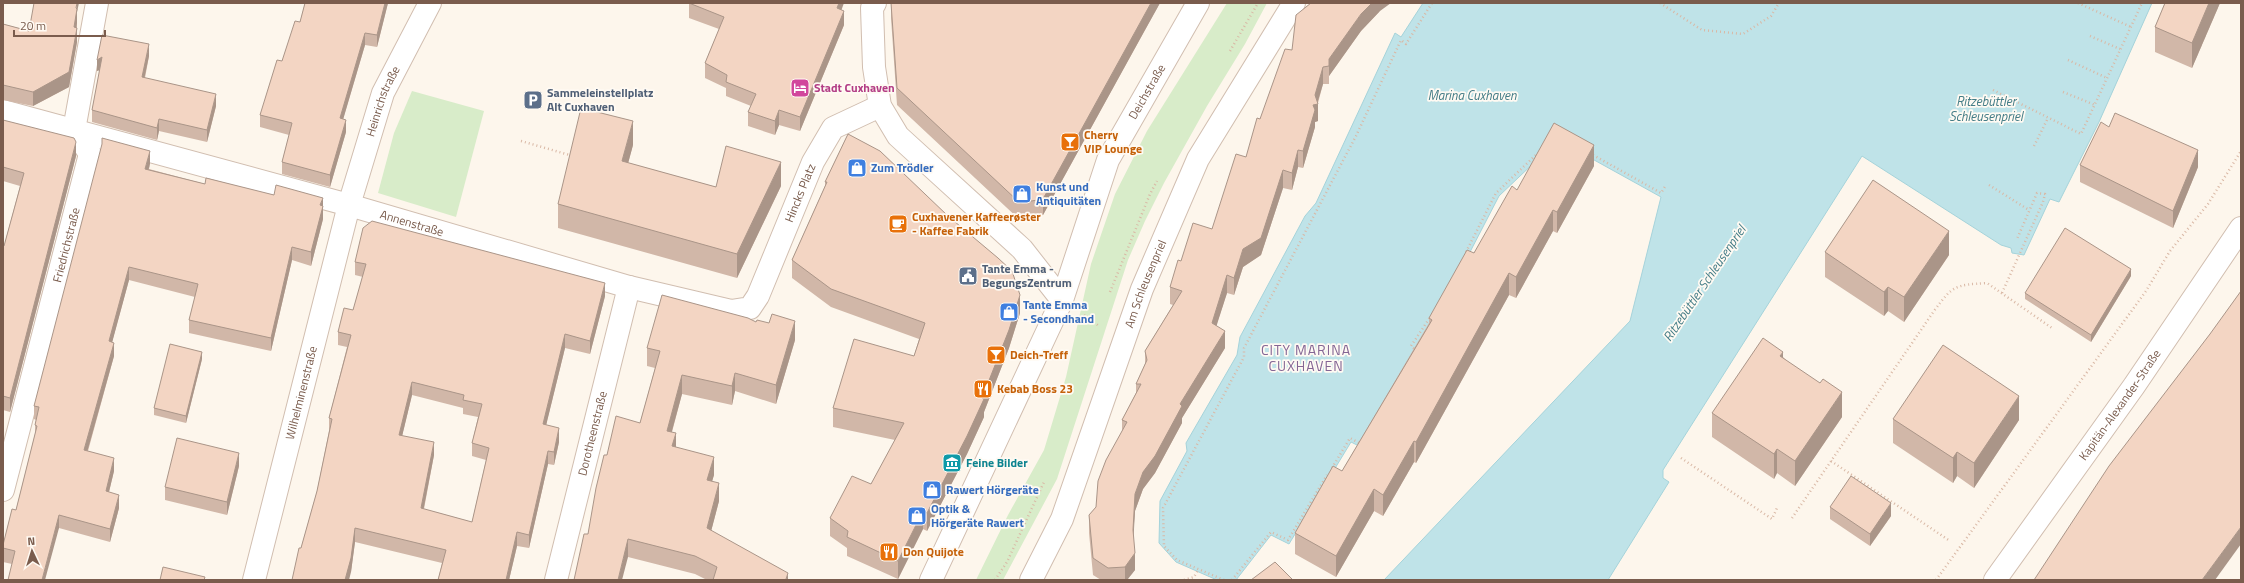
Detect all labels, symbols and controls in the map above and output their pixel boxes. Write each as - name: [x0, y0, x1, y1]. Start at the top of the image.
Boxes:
- scale bar: [14, 12, 105, 38]
- text: 20 m: [20, 16, 46, 35]
- street label: Deichstraße: [1123, 60, 1170, 123]
- street label: Heinrichstraße: [360, 62, 405, 139]
- hotel icon: Stadt Cuxhaven: [789, 77, 811, 99]
- place label: Stadt Cuxhaven: [814, 78, 895, 97]
- place label: Sammeleinstellplatz Alt Cuxhaven: [547, 83, 653, 116]
- water label: Marina Cuxhaven: [1428, 85, 1517, 105]
- parking icon: Sammeleinstellplatz Alt Cuxhaven: [522, 89, 544, 111]
- water label: Ritzebüttler Schleusenpriel: [1949, 91, 2025, 126]
- place label: Cherry VIP Lounge: [1084, 125, 1142, 158]
- bar icon: Cherry VIP Lounge: [1059, 131, 1081, 153]
- shop icon: Zum Trödler: [846, 157, 868, 179]
- place label: Zum Trödler: [871, 158, 934, 177]
- street label: Hincks Platz: [779, 161, 820, 225]
- place label: Kunst und Antiquitäten: [1036, 177, 1101, 210]
- shop icon: Kunst und Antiquitäten: [1011, 183, 1033, 205]
- street label: Friedrichstraße: [47, 205, 85, 284]
- street label: Annenstraße: [378, 205, 446, 241]
- place label: Cuxhavener Kaffeerøster - Kaffee Fabrik: [912, 207, 1041, 240]
- cafe icon: Cuxhavener Kaffeerøster - Kaffee Fabrik: [887, 213, 909, 235]
- water label: Ritzebüttler Schleusenpriel: [1658, 219, 1752, 345]
- street label: Am Schleusenpriel: [1119, 237, 1171, 330]
- place label: Tante Emma - BegungsZentrum: [982, 259, 1072, 292]
- public building icon: Tante Emma - BegungsZentrum: [957, 265, 979, 287]
- place label: Tante Emma - Secondhand: [1023, 295, 1094, 328]
- shop icon: Tante Emma - Secondhand: [998, 301, 1020, 323]
- district label: CITY MARINA CUXHAVEN: [1261, 339, 1351, 376]
- street label: Wilhelminenstraße: [280, 344, 322, 442]
- bar icon: Deich-Treff: [985, 344, 1007, 366]
- place label: Deich-Treff: [1010, 345, 1069, 364]
- street label: Kapitän-Alexander-Straße: [2074, 345, 2165, 464]
- restaurant icon: Kebab Boss 23: [972, 378, 994, 400]
- place label: Kebab Boss 23: [997, 379, 1073, 398]
- street label: Dorotheenstraße: [572, 389, 612, 478]
- museum icon: Feine Bilder: [941, 452, 963, 474]
- place label: Feine Bilder: [966, 453, 1028, 472]
- shop icon: Rawert Hörgeräte: [921, 479, 943, 501]
- place label: Rawert Hörgeräte: [946, 480, 1039, 499]
- place label: Optik & Hörgeräte Rawert: [931, 499, 1024, 532]
- shop icon: Optik & Hörgeräte Rawert: [906, 505, 928, 527]
- north arrow: [12, 531, 52, 571]
- text: N: [27, 533, 36, 549]
- restaurant icon: Don Quijote: [878, 541, 900, 563]
- place label: Don Quijote: [903, 542, 964, 561]

